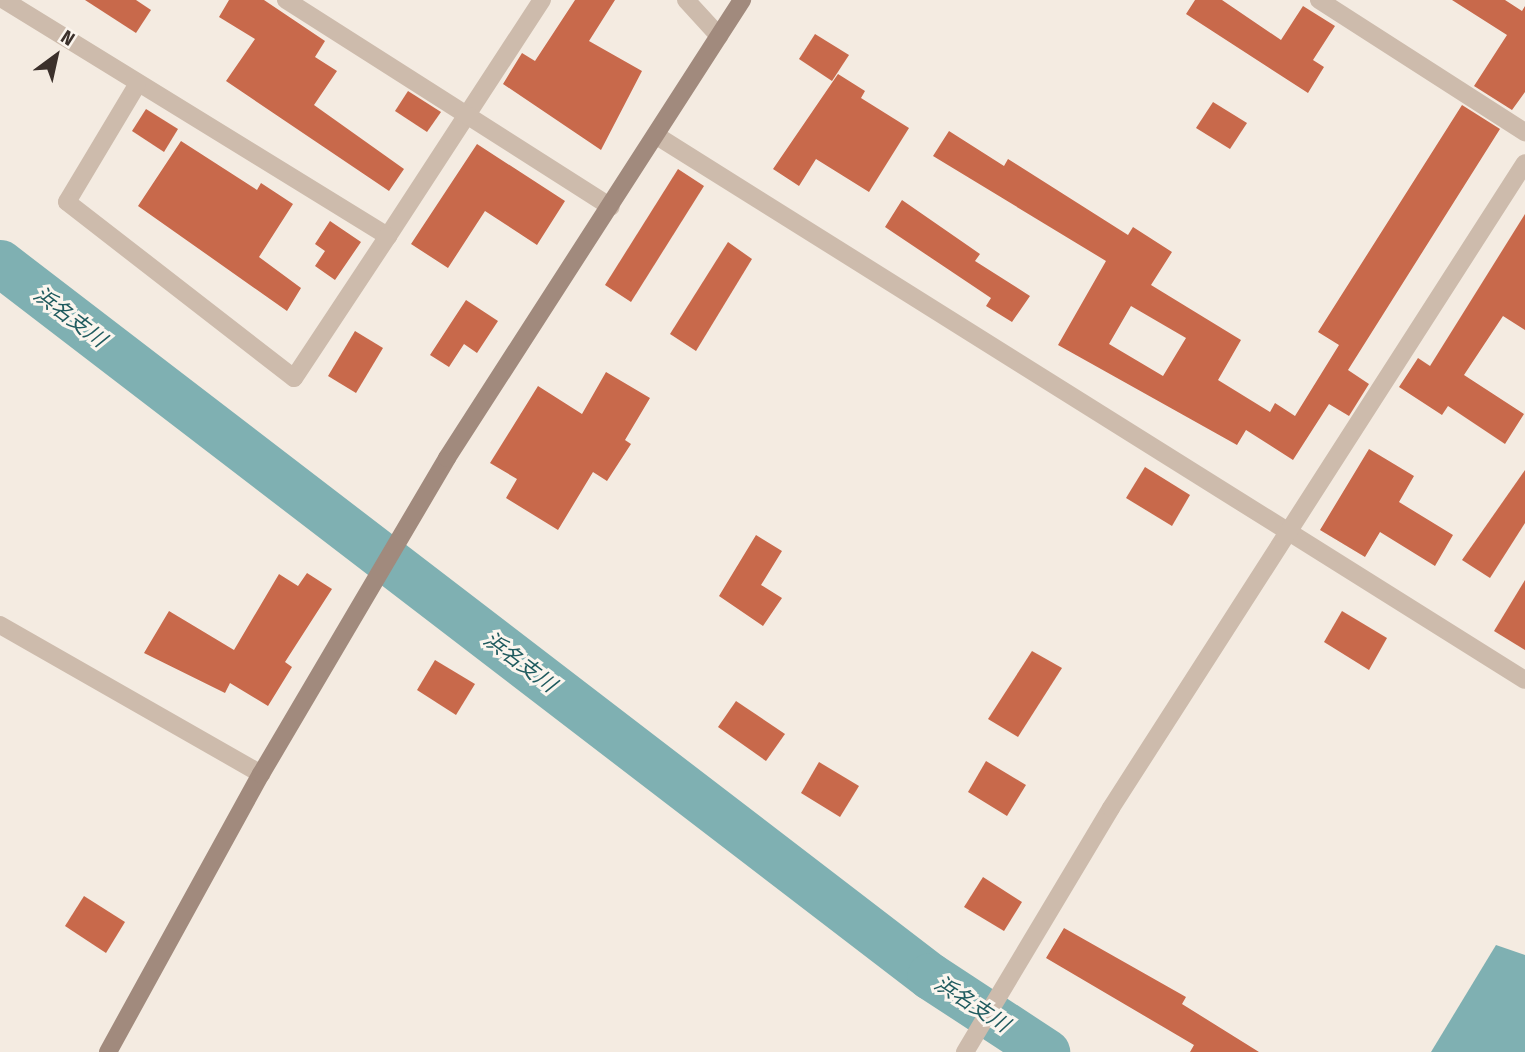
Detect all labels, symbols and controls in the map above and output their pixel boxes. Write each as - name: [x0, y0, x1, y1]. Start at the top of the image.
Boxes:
- north arrow: [21, 21, 91, 91]
- text: N: [57, 25, 79, 51]
- water label: 浜名支川: [29, 282, 111, 352]
- water label: 浜名支川: [479, 627, 561, 697]
- water label: 浜名支川: [930, 971, 1014, 1037]

